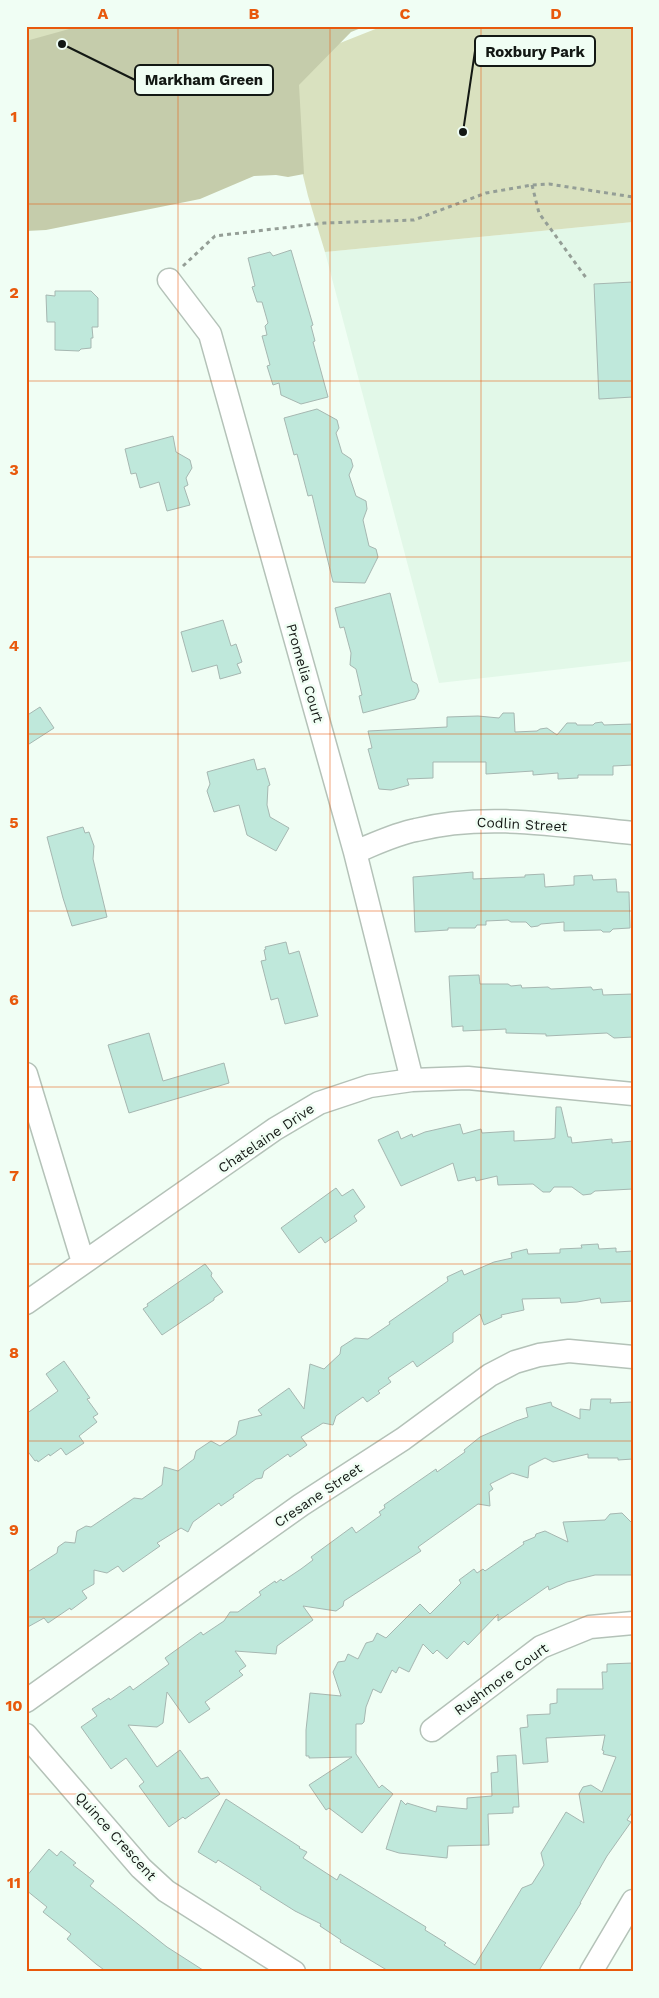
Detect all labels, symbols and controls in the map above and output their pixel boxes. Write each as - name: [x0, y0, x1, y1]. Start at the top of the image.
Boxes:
- text: A: [98, 4, 109, 23]
- text: B: [249, 4, 260, 23]
- text: C: [400, 4, 411, 23]
- text: D: [550, 4, 562, 23]
- callout: Roxbury Park: [475, 36, 595, 66]
- text: Roxbury Park: [485, 43, 586, 61]
- callout: Markham Green: [135, 65, 273, 95]
- text: Markham Green: [145, 71, 263, 89]
- text: 1: [11, 107, 17, 126]
- text: 2: [9, 283, 19, 302]
- text: 3: [9, 460, 19, 479]
- street label: Promelia Court: [283, 622, 327, 724]
- text: 4: [9, 636, 19, 655]
- text: 5: [9, 813, 19, 832]
- street label: Codlin Street: [476, 814, 568, 834]
- text: 6: [9, 990, 19, 1009]
- street label: Chatelaine Drive: [215, 1100, 317, 1176]
- text: 7: [9, 1166, 19, 1185]
- text: 8: [9, 1343, 19, 1362]
- street label: Cresane Street: [271, 1460, 365, 1530]
- text: 9: [9, 1520, 19, 1539]
- street label: Rushmore Court: [451, 1640, 551, 1718]
- text: 10: [5, 1696, 23, 1715]
- street label: Quince Crescent: [72, 1789, 160, 1883]
- text: 11: [7, 1873, 21, 1892]

